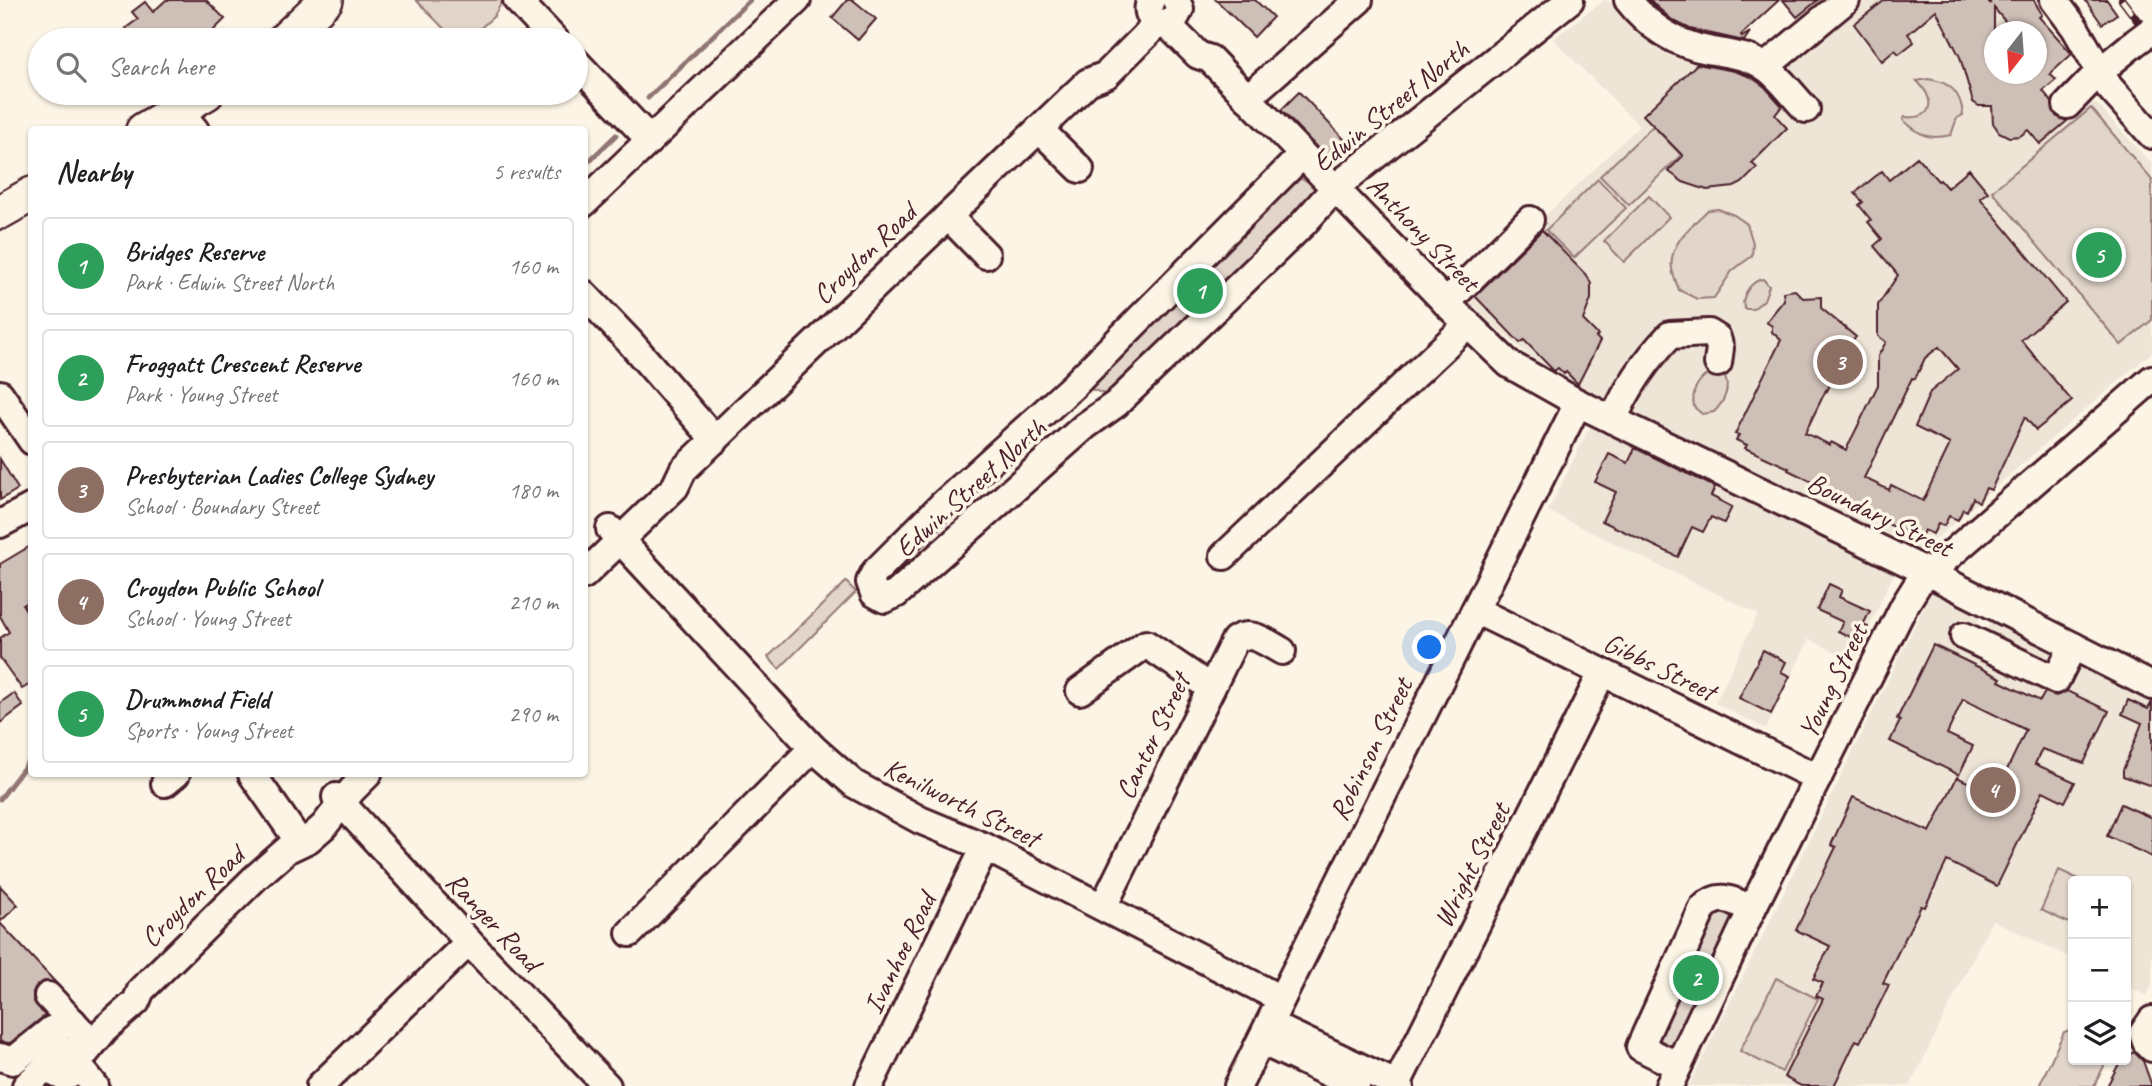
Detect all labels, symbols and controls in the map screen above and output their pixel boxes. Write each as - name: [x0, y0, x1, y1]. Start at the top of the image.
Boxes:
- north arrow: [1984, 21, 2047, 84]
- search box: [28, 28, 588, 105]
- street label: Edwin Street North: [1305, 31, 1476, 179]
- icon: search: [52, 48, 90, 86]
- text: Search here: [108, 50, 214, 83]
- text: Nearby: [56, 153, 132, 191]
- text: 5 results: [493, 157, 560, 186]
- street label: Anthony Street: [1360, 168, 1489, 301]
- street label: Croydon Road: [805, 193, 926, 311]
- pin: 5: [2076, 229, 2122, 281]
- text: Bridges Reserve: [125, 235, 264, 268]
- text: 1: [76, 252, 86, 281]
- text: 160 m: [509, 252, 558, 281]
- pin: 1: [1177, 265, 1223, 317]
- text: Park · Edwin Street North: [125, 268, 334, 297]
- pin: 3: [1817, 336, 1863, 388]
- text: Froggatt Crescent Reserve: [125, 347, 360, 380]
- text: 2: [76, 364, 86, 393]
- text: 160 m: [509, 364, 558, 393]
- text: Park · Young Street: [125, 380, 277, 409]
- street label: Edwin Street North: [888, 410, 1053, 564]
- text: Presbyterian Ladies College Sydney: [125, 459, 433, 492]
- street label: Boundary Street: [1802, 464, 1960, 566]
- text: 3: [76, 476, 86, 505]
- text: 180 m: [509, 476, 558, 505]
- text: School · Boundary Street: [125, 492, 319, 521]
- text: Croydon Public School: [125, 571, 319, 604]
- text: 4: [76, 588, 86, 617]
- text: 210 m: [509, 588, 558, 617]
- text: School · Young Street: [125, 604, 290, 633]
- street label: Young Street: [1790, 616, 1876, 744]
- street label: Gibbs Street: [1598, 624, 1725, 710]
- your location: [1412, 630, 1446, 664]
- street label: Cantor Street: [1107, 665, 1199, 805]
- street label: Robinson Street: [1321, 670, 1421, 826]
- text: Drummond Field: [125, 683, 269, 716]
- text: 5: [76, 700, 86, 729]
- text: 290 m: [509, 700, 558, 729]
- text: Sports · Young Street: [125, 716, 293, 745]
- street label: Kenilworth Street: [878, 750, 1049, 857]
- pin: 4: [1970, 764, 2016, 816]
- street label: Wright Street: [1425, 795, 1519, 933]
- street label: Croydon Road: [133, 836, 254, 954]
- street label: Ranger Road: [439, 864, 551, 981]
- map controls: [2068, 876, 2131, 1065]
- button: +: [2068, 876, 2131, 939]
- street label: Ivanhoe Road: [855, 884, 945, 1019]
- button: −: [2068, 939, 2131, 1002]
- pin: 2: [1673, 952, 1719, 1004]
- button: layers: [2068, 1002, 2131, 1065]

